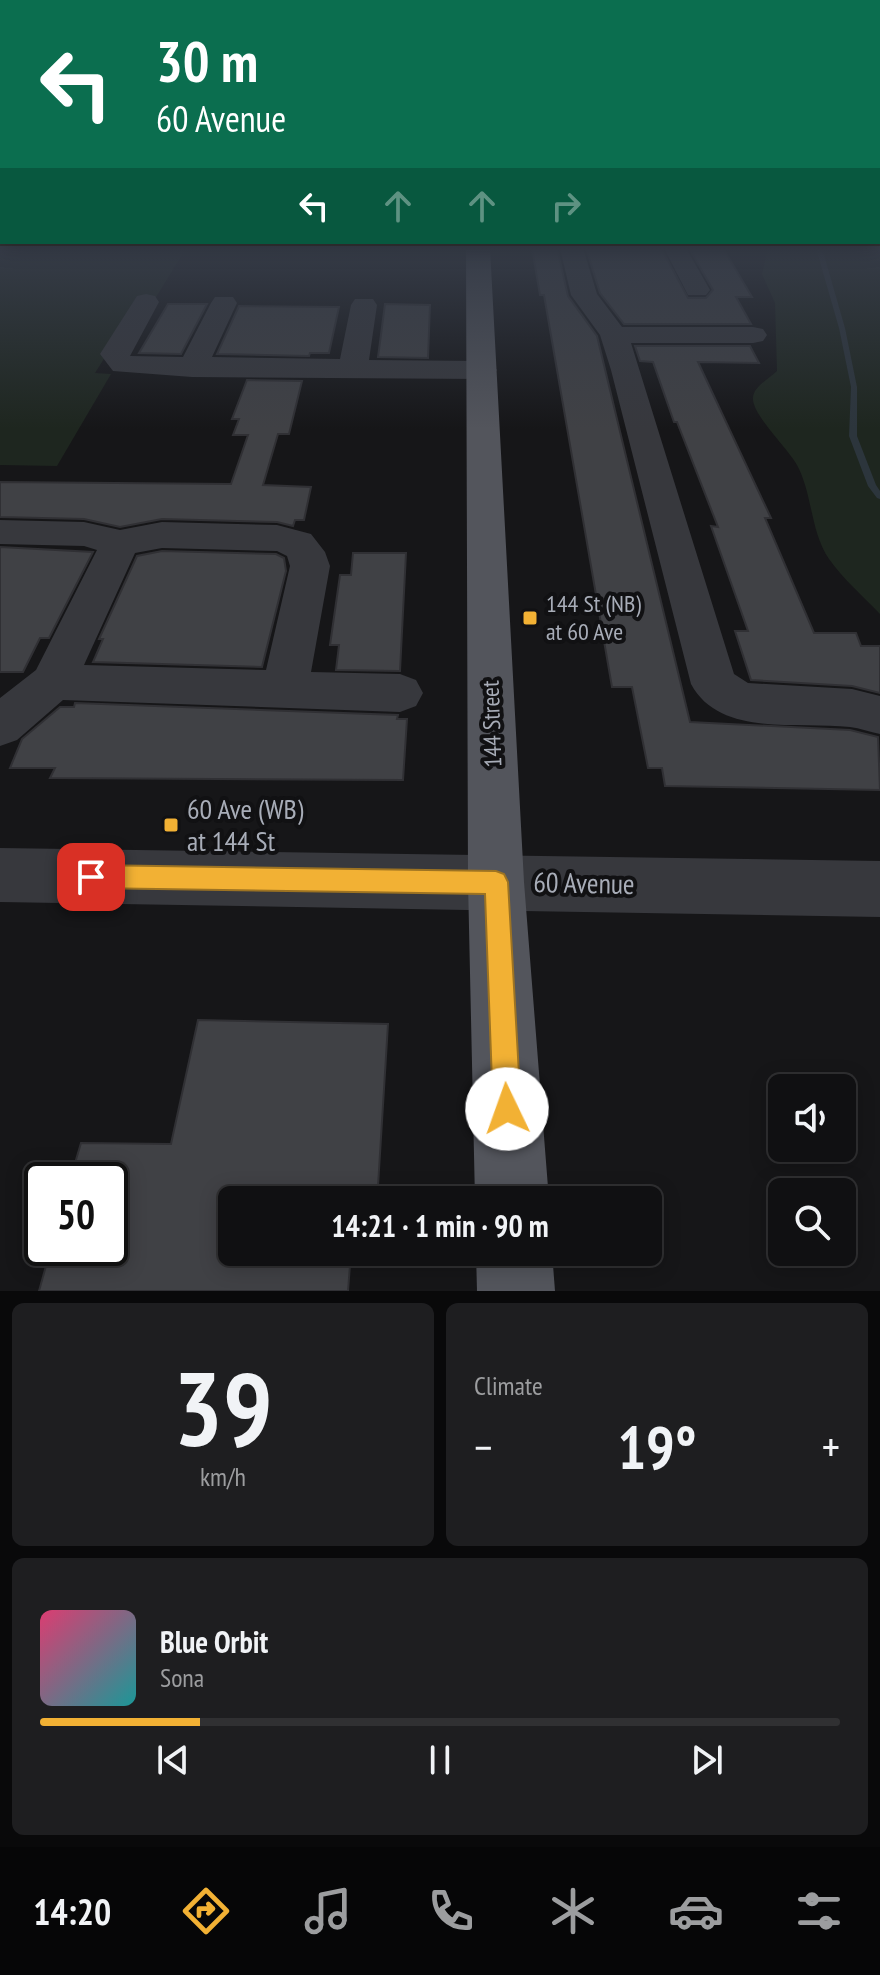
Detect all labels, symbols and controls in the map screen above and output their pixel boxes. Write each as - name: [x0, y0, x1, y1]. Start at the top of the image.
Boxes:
- text: 30 m: [156, 25, 258, 97]
- icon: left: [24, 32, 128, 136]
- text: 60 Avenue: [156, 95, 286, 142]
- icon: left: [292, 184, 336, 228]
- icon: ahead: [376, 184, 420, 228]
- icon: ahead: [460, 184, 504, 228]
- icon: right: [544, 184, 588, 228]
- place label: 144 St (NB) at 60 Ave: [546, 588, 641, 647]
- marker: 144 St (NB) at 60 Ave: [521, 609, 539, 627]
- street label: 144 Street: [474, 680, 509, 768]
- place label: 60 Ave (WB) at 144 St: [187, 790, 304, 859]
- marker: 60 Ave (WB) at 144 St: [162, 816, 180, 834]
- pin: [57, 843, 125, 911]
- icon: arrive: [69, 855, 113, 899]
- street label: 60 Avenue: [533, 863, 635, 902]
- position arrow: [465, 1067, 549, 1151]
- map controls: [768, 1074, 856, 1266]
- button: sound: [768, 1074, 856, 1162]
- speed limit sign: 50: [24, 1162, 128, 1266]
- button: search: [768, 1178, 856, 1266]
- text: 14:21 · 1 min · 90 m: [331, 1206, 549, 1245]
- text: 39: [173, 1340, 273, 1475]
- text: Climate: [474, 1369, 543, 1402]
- text: 19°: [617, 1408, 697, 1486]
- text: −: [474, 1418, 492, 1475]
- text: +: [822, 1418, 840, 1475]
- text: km/h: [200, 1460, 246, 1493]
- text: Blue Orbit: [160, 1622, 268, 1661]
- text: Sona: [160, 1661, 204, 1694]
- icon: previous: [151, 1738, 195, 1782]
- icon: pause: [418, 1738, 462, 1782]
- icon: next: [685, 1738, 729, 1782]
- icon: directions: [178, 1883, 234, 1939]
- icon: music: [300, 1883, 356, 1939]
- icon: phone: [423, 1883, 479, 1939]
- icon: climate: [545, 1883, 601, 1939]
- icon: car: [668, 1883, 724, 1939]
- icon: filters: [791, 1883, 847, 1939]
- text: 14:20: [33, 1888, 111, 1935]

